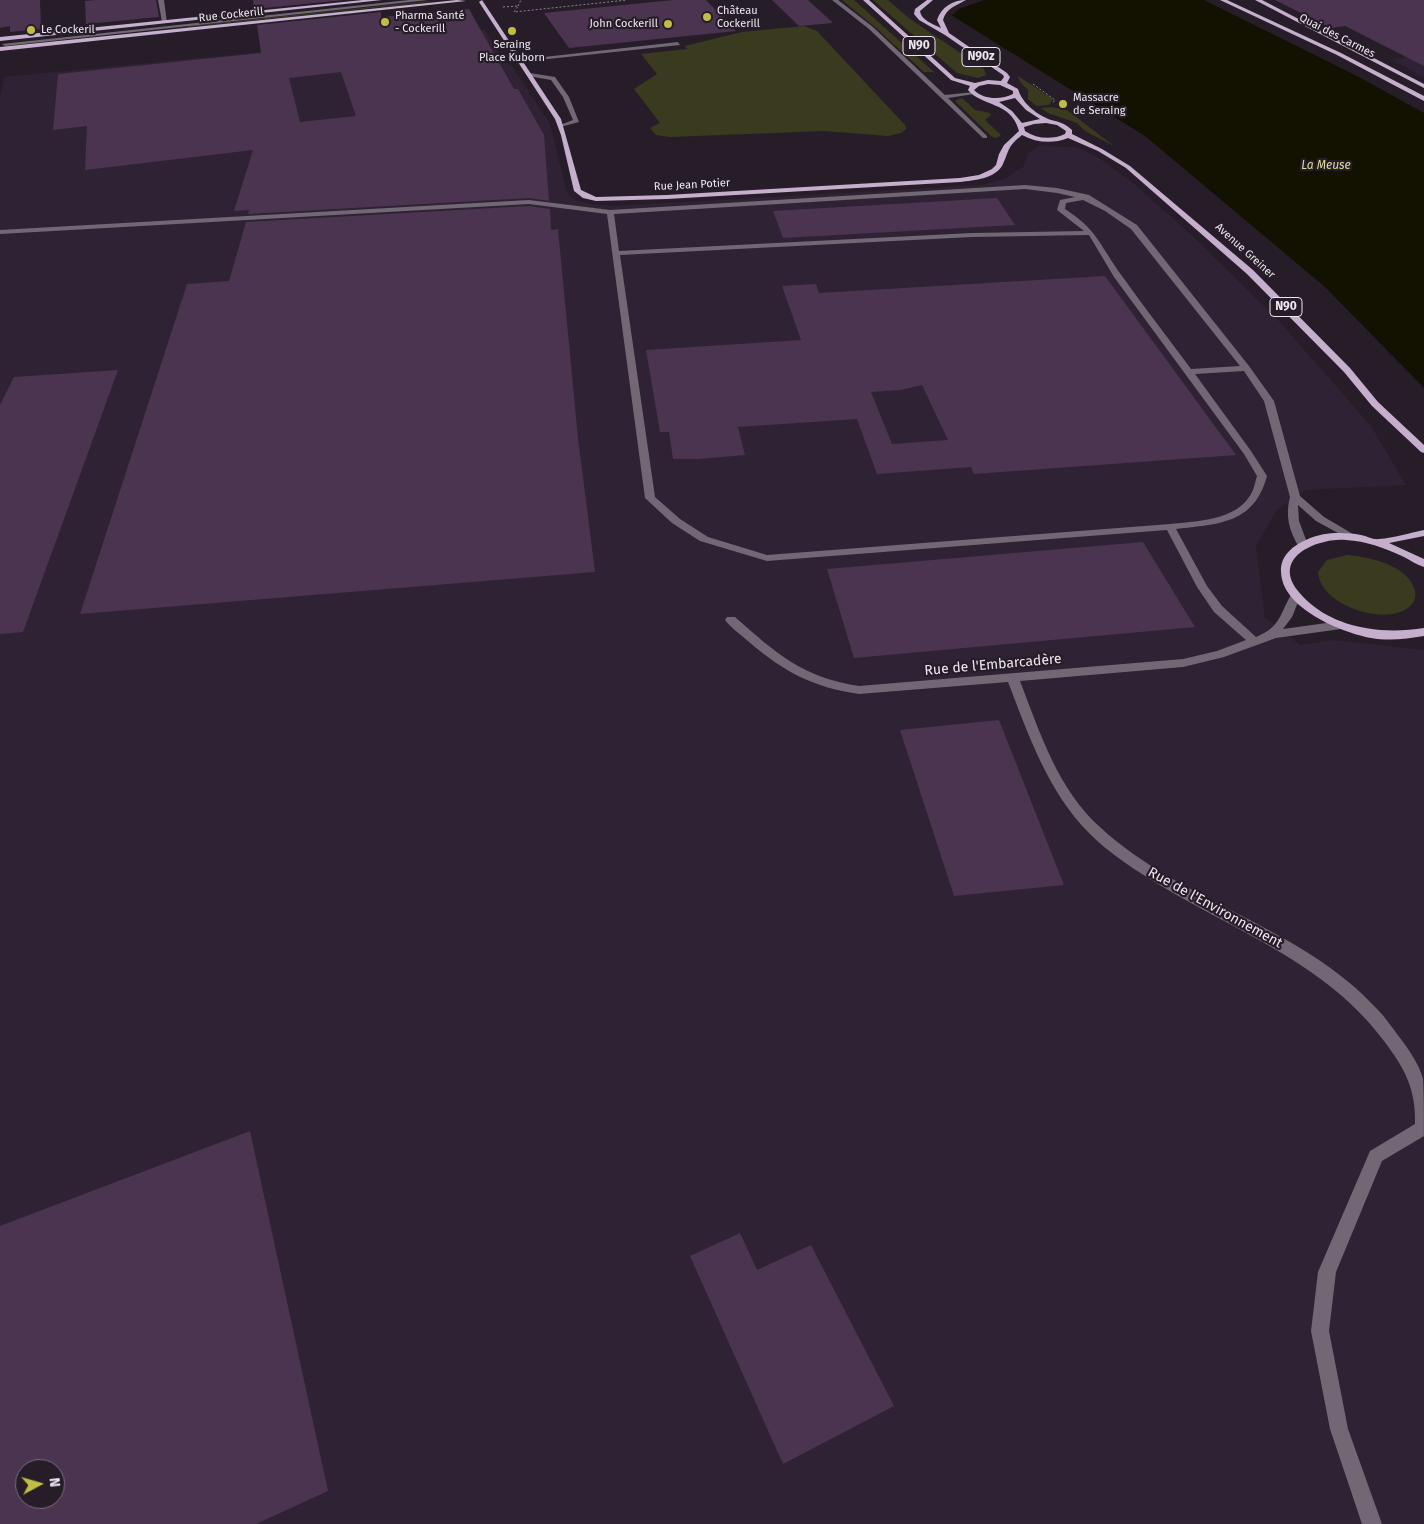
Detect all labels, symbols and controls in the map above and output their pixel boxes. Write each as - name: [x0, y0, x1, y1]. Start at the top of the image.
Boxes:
- place label: Château Cockerill: [717, 4, 760, 30]
- street label: Rue Cockerill: [198, 5, 264, 25]
- place label: Pharma Santé - Cockerill: [395, 9, 464, 35]
- marker: Château Cockerill: [701, 11, 713, 23]
- street label: Quai des Carmes: [1297, 11, 1377, 61]
- marker: Pharma Santé - Cockerill: [379, 16, 391, 28]
- place label: John Cockerill: [589, 17, 658, 31]
- marker: John Cockerill: [662, 18, 674, 30]
- place label: Le Cockeril: [41, 23, 95, 37]
- marker: Le Cockeril: [25, 24, 37, 36]
- marker: Seraing Place Kuborn: [506, 25, 518, 37]
- road number: N90: [903, 36, 935, 56]
- place label: Seraing Place Kuborn: [479, 38, 545, 64]
- road number: N90z: [962, 48, 1000, 66]
- place label: Massacre de Seraing: [1073, 91, 1126, 117]
- marker: Massacre de Seraing: [1057, 98, 1069, 110]
- water label: La Meuse: [1301, 159, 1351, 173]
- street label: Rue Jean Potier: [654, 176, 730, 194]
- street label: Avenue Greiner: [1212, 221, 1278, 281]
- road number: N90: [1270, 298, 1302, 316]
- street label: Rue de l'Embarcadère: [924, 651, 1062, 679]
- street label: Rue de l'Environnement: [1145, 864, 1285, 952]
- north arrow: [15, 1459, 65, 1509]
- text: N: [45, 1477, 63, 1488]

